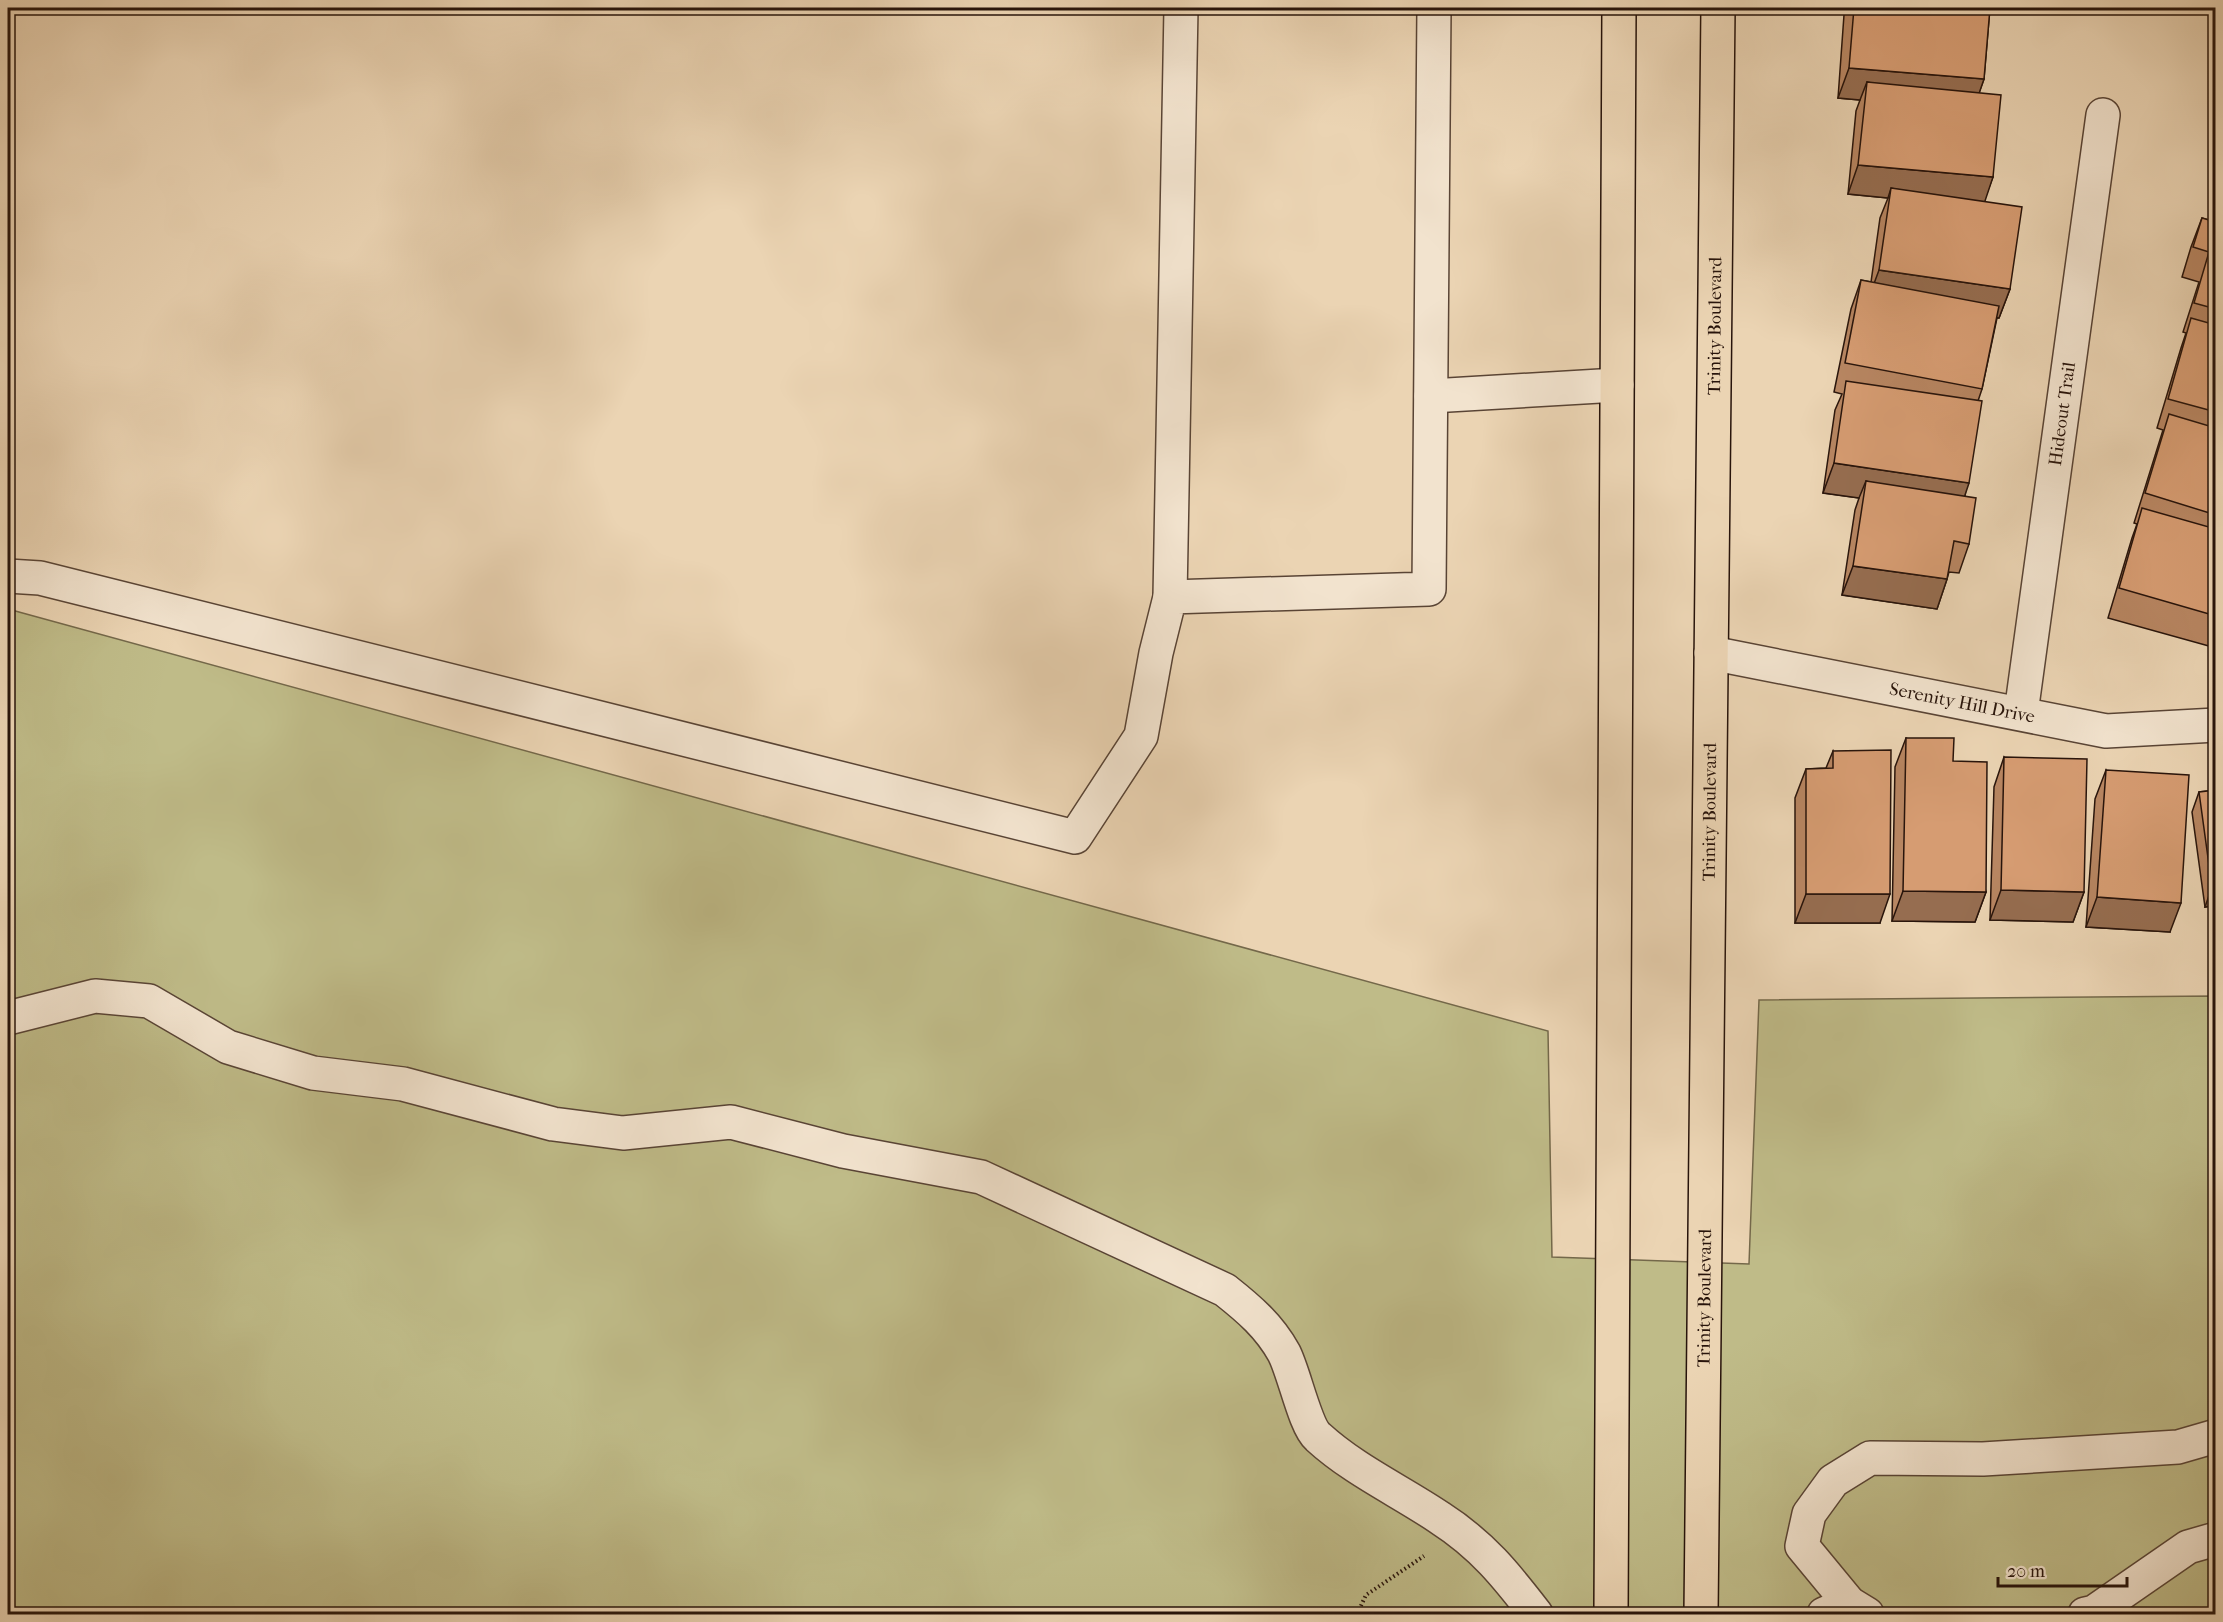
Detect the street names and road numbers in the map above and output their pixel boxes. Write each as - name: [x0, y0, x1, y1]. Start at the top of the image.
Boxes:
- street label: Trinity Boulevard: [1704, 257, 1726, 395]
- street label: Hideout Trail: [2045, 361, 2080, 467]
- street label: Serenity Hill Drive: [1888, 678, 2037, 728]
- street label: Trinity Boulevard: [1699, 743, 1721, 881]
- street label: Trinity Boulevard: [1694, 1229, 1716, 1367]

